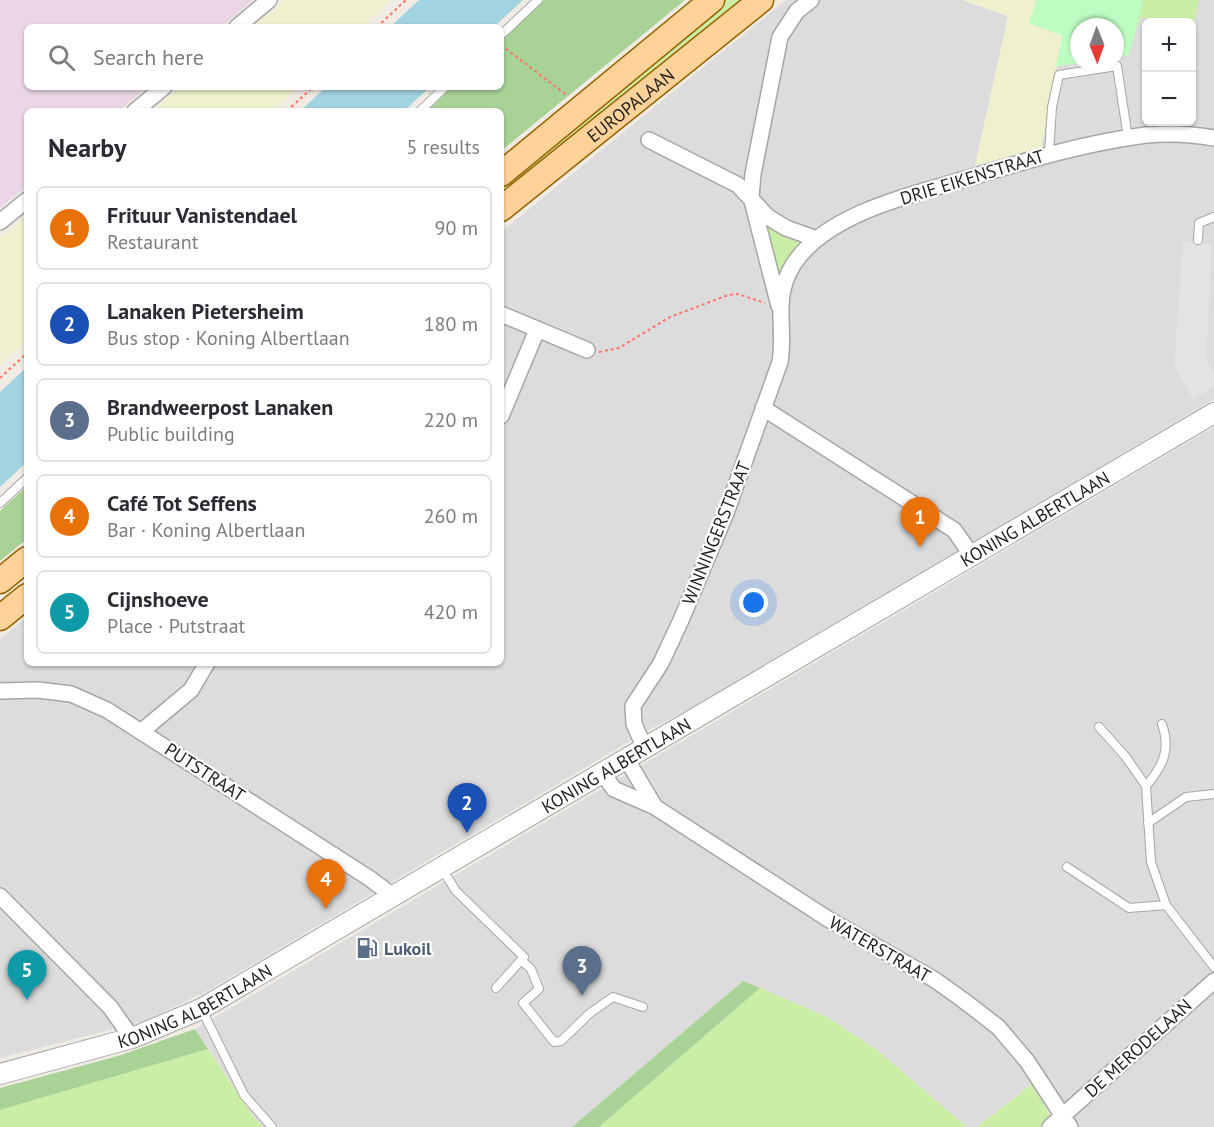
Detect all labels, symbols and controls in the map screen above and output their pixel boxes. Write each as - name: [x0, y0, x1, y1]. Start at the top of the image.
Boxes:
- north arrow: [1070, 18, 1124, 72]
- map controls: [1142, 18, 1196, 126]
- button: +: [1142, 18, 1196, 72]
- search box: [24, 24, 504, 90]
- icon: search: [45, 41, 78, 74]
- text: Search here: [93, 43, 204, 71]
- street label: EUROPALAAN: [582, 63, 679, 147]
- button: −: [1142, 72, 1196, 126]
- text: Nearby: [48, 131, 126, 164]
- text: 5 results: [407, 134, 480, 160]
- street label: DRIE EIKENSTRAAT: [897, 144, 1047, 210]
- text: Frituur Vanistendael: [107, 201, 297, 229]
- text: 1: [64, 215, 75, 241]
- text: 90 m: [435, 215, 478, 241]
- text: Restaurant: [107, 229, 198, 255]
- text: Lanaken Pietersheim: [107, 297, 304, 325]
- text: 2: [64, 311, 75, 337]
- text: 180 m: [424, 311, 478, 337]
- text: Bus stop · Koning Albertlaan: [107, 325, 350, 351]
- text: Brandweerpost Lanaken: [107, 393, 333, 421]
- text: 3: [64, 407, 75, 433]
- text: 220 m: [424, 407, 478, 433]
- text: Public building: [107, 421, 235, 447]
- street label: WINNINGERSTRAAT: [677, 458, 755, 608]
- street label: KONING ALBERTLAAN: [956, 466, 1114, 571]
- text: Café Tot Seffens: [107, 489, 257, 517]
- pin: 1: [900, 498, 940, 547]
- text: 4: [64, 503, 75, 529]
- text: 260 m: [424, 503, 478, 529]
- text: Bar · Koning Albertlaan: [107, 517, 305, 543]
- text: Cijnshoeve: [107, 585, 209, 613]
- your location: [739, 588, 768, 617]
- text: 5: [64, 599, 75, 625]
- text: 420 m: [424, 599, 478, 625]
- text: Place · Putstraat: [107, 613, 245, 639]
- street label: KONING ALBERTLAAN: [537, 712, 695, 818]
- street label: PUTSTRAAT: [160, 737, 250, 807]
- pin: 2: [448, 784, 486, 833]
- pin: 4: [306, 860, 346, 909]
- street label: WATERSTRAAT: [825, 911, 935, 987]
- fuel station icon: Lukoil: [355, 936, 379, 960]
- place label: Lukoil: [384, 937, 432, 960]
- pin: 3: [562, 946, 602, 996]
- pin: 5: [8, 950, 46, 1000]
- street label: KONING ALBERTLAAN: [115, 958, 276, 1053]
- street label: DE MERODELAAN: [1080, 994, 1196, 1102]

